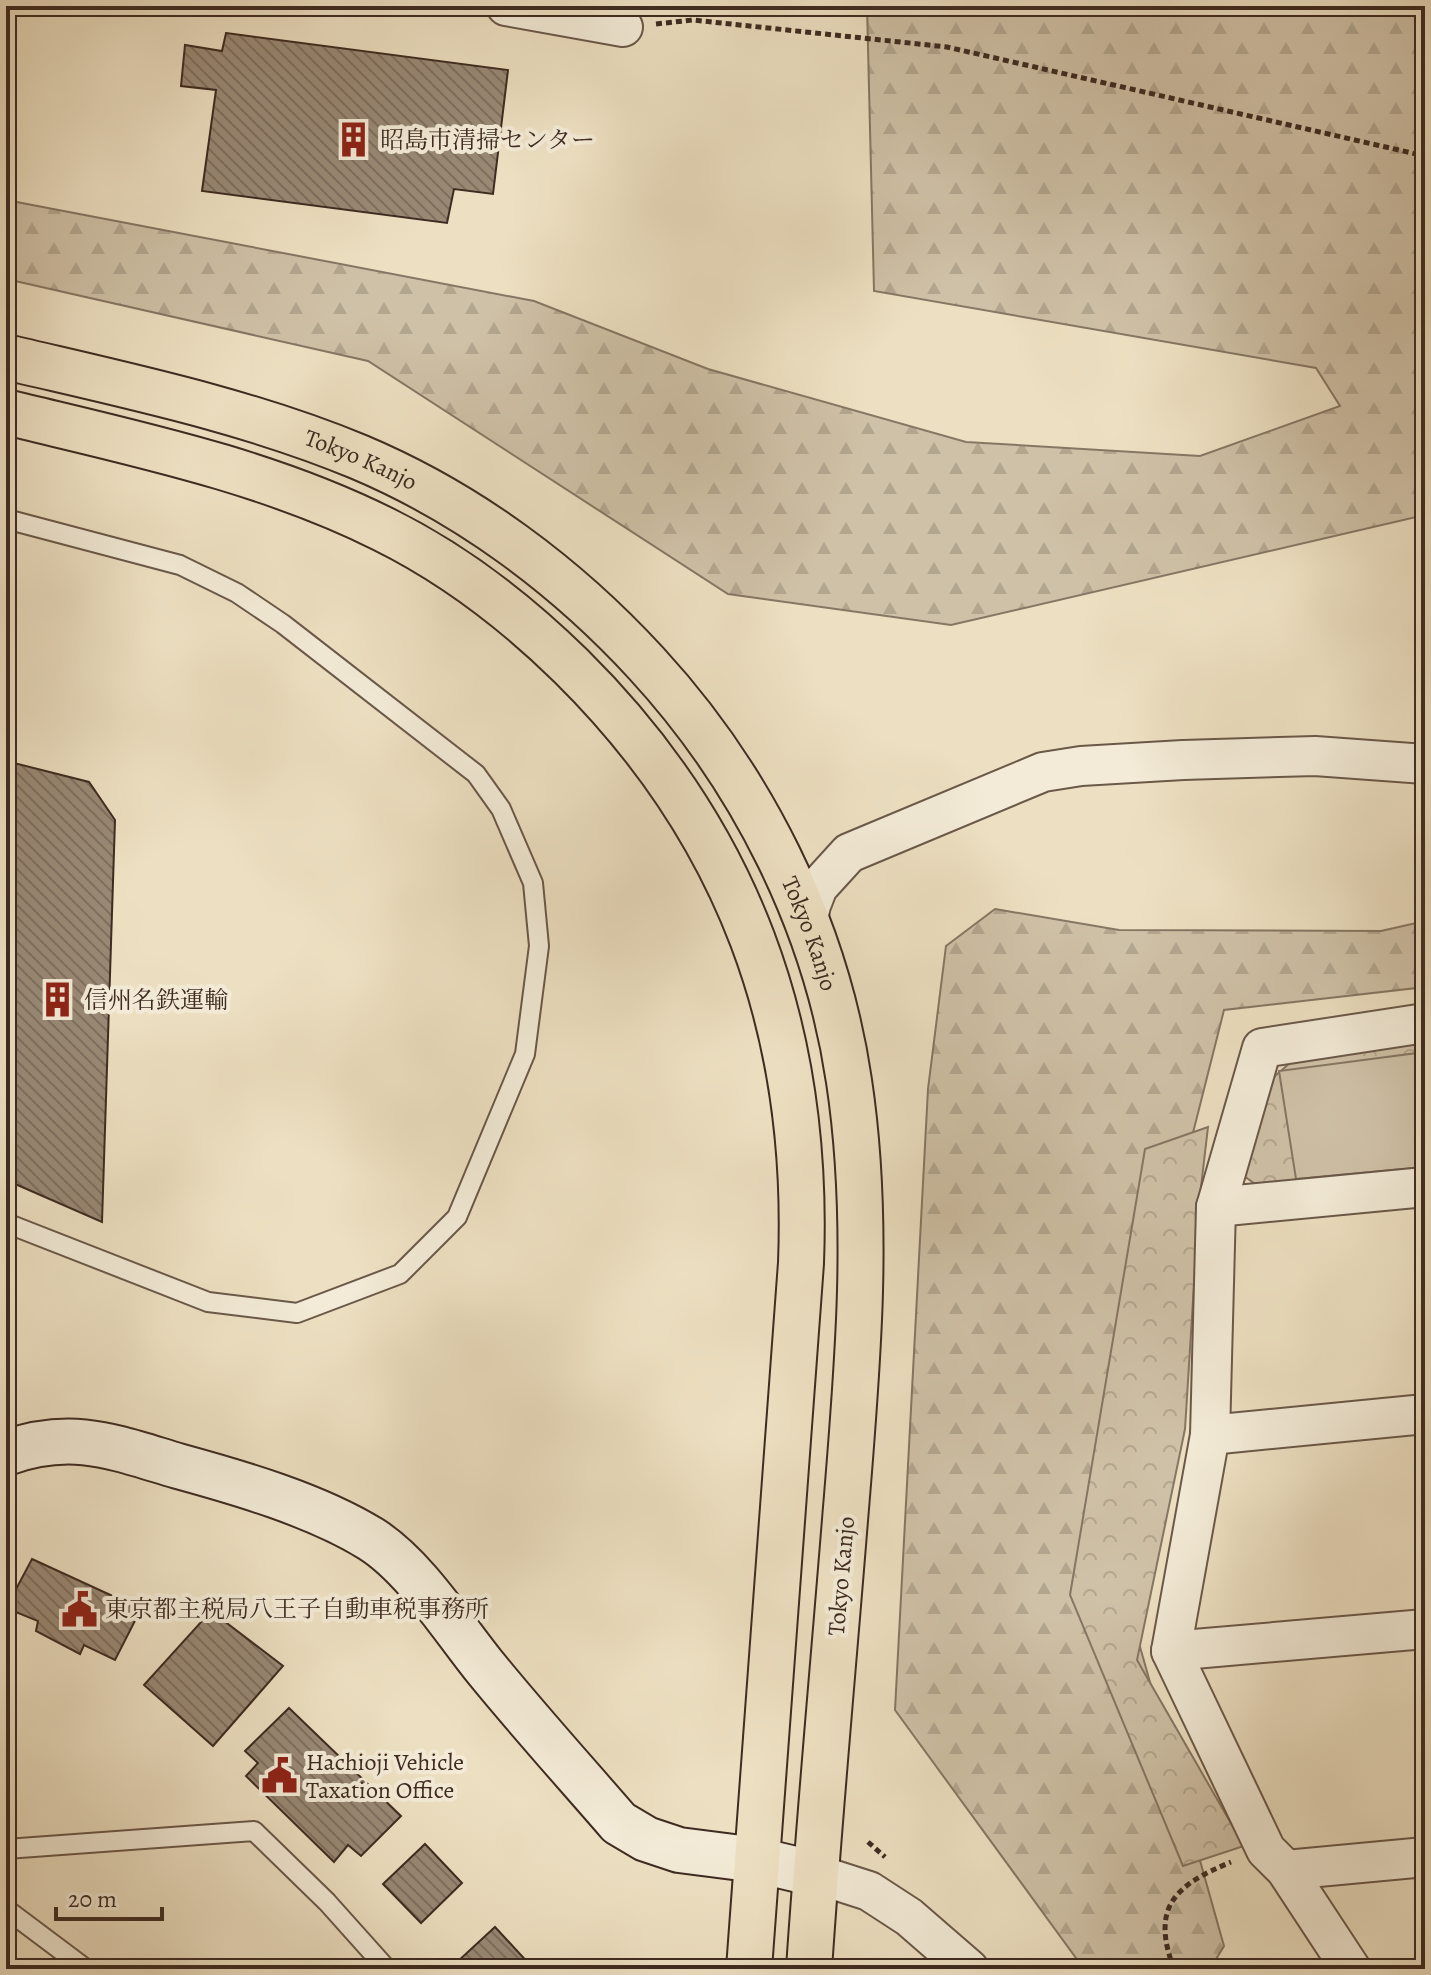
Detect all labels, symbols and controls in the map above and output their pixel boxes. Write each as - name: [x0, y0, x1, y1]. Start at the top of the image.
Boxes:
- building icon: 昭島市清掃センター: [335, 121, 373, 159]
- place label: 昭島市清掃センター: [380, 124, 595, 156]
- street label: Tokyo Kanjo: [300, 421, 423, 498]
- street label: Tokyo Kanjo: [774, 871, 845, 995]
- building icon: 信州名鉄運輸: [39, 981, 77, 1019]
- place label: 信州名鉄運輸: [84, 984, 228, 1016]
- street label: Tokyo Kanjo: [820, 1515, 862, 1637]
- public building icon: 東京都主税局八王子自動車税事務所: [60, 1590, 98, 1628]
- place label: 東京都主税局八王子自動車税事務所: [105, 1593, 489, 1625]
- place label: Hachioji Vehicle Taxation Office: [306, 1746, 464, 1806]
- public building icon: Hachioji Vehicle Taxation Office: [261, 1757, 299, 1795]
- scale bar: [56, 1871, 162, 1921]
- text: 20 m: [68, 1883, 117, 1915]

